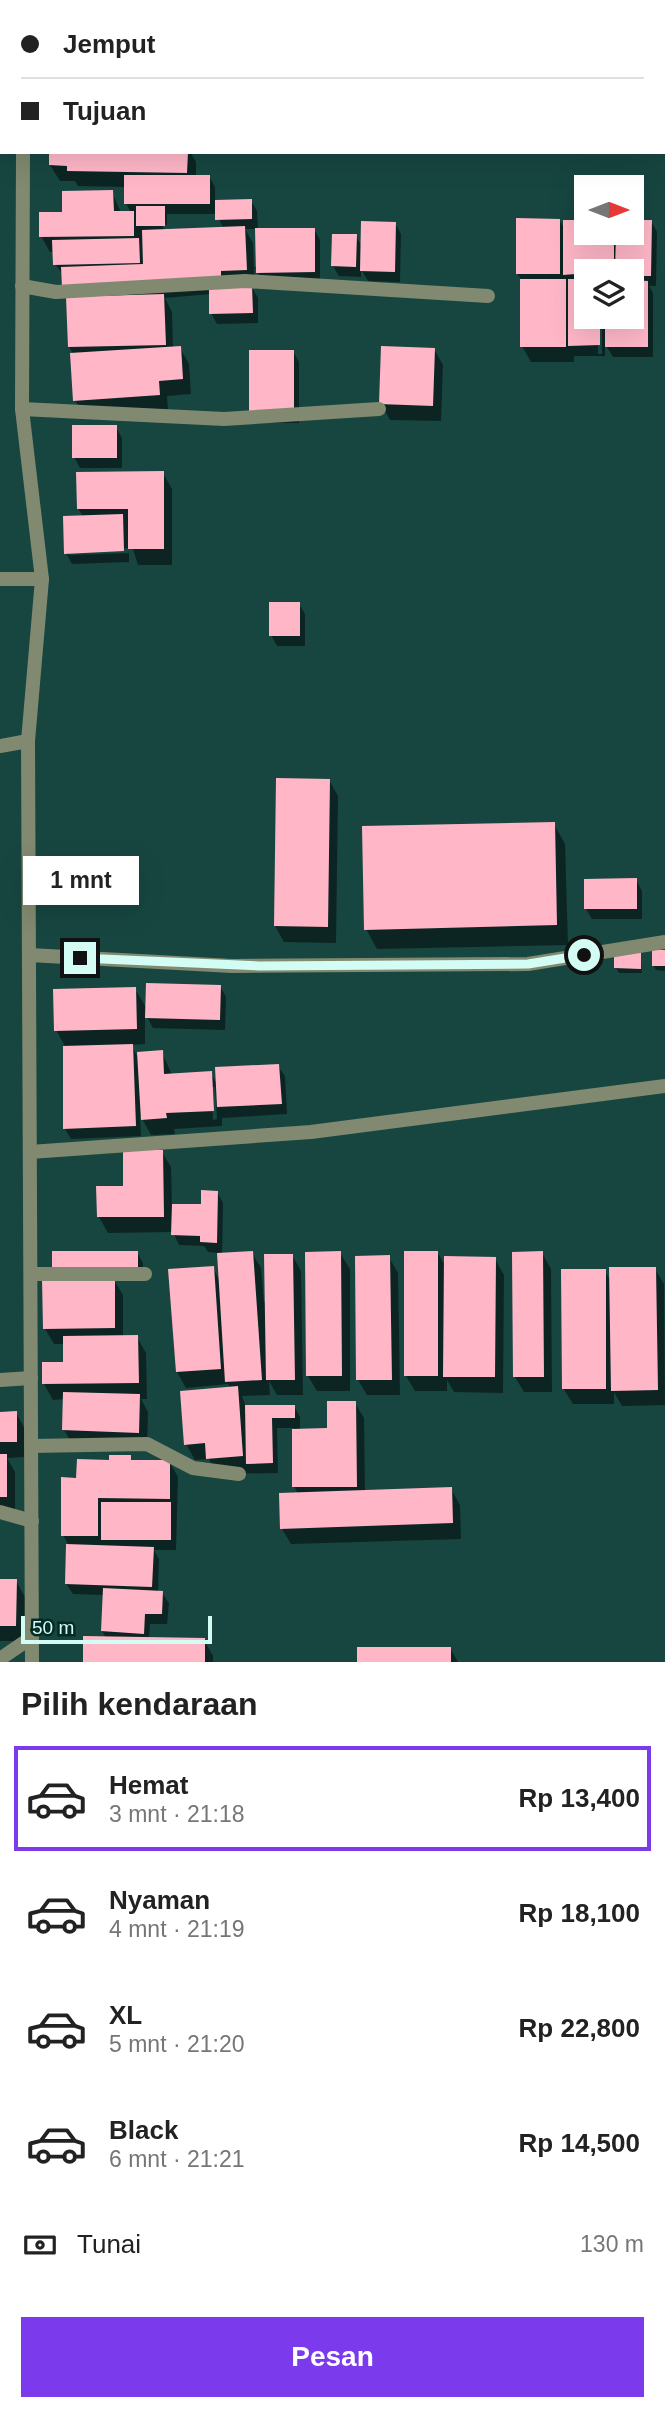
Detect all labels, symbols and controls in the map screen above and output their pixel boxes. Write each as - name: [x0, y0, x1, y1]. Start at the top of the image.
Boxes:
- text: Jemput: [63, 29, 155, 59]
- text: Tujuan: [63, 96, 146, 126]
- north arrow: [574, 175, 644, 245]
- map controls: [574, 175, 644, 329]
- button: layers: [574, 259, 644, 329]
- callout: 1 mnt: [22, 856, 138, 906]
- text: 1 mnt: [50, 867, 112, 893]
- route start: [568, 939, 600, 971]
- route end: [64, 942, 96, 974]
- scale bar: [21, 1613, 212, 1645]
- text: 50 m: [32, 1617, 74, 1638]
- text: Pilih kendaraan: [21, 1686, 258, 1722]
- icon: car: [25, 1767, 88, 1830]
- text: Hemat: [109, 1770, 188, 1800]
- text: Rp 13,400: [519, 1783, 640, 1813]
- text: 3 mnt · 21:18: [109, 1801, 245, 1827]
- icon: car: [25, 1882, 88, 1945]
- text: Nyaman: [109, 1885, 210, 1915]
- text: Rp 18,100: [519, 1898, 640, 1928]
- text: 4 mnt · 21:19: [109, 1916, 245, 1942]
- icon: car: [25, 1997, 88, 2060]
- text: XL: [109, 2000, 142, 2030]
- text: Rp 22,800: [519, 2013, 640, 2043]
- text: 5 mnt · 21:20: [109, 2031, 245, 2057]
- icon: car: [25, 2112, 88, 2175]
- text: Black: [109, 2115, 178, 2145]
- text: Rp 14,500: [519, 2128, 640, 2158]
- text: 6 mnt · 21:21: [109, 2146, 245, 2172]
- icon: cash: [21, 2226, 59, 2264]
- text: Tunai: [77, 2229, 141, 2259]
- text: 130 m: [580, 2231, 644, 2257]
- button: Pesan: [21, 2317, 644, 2397]

